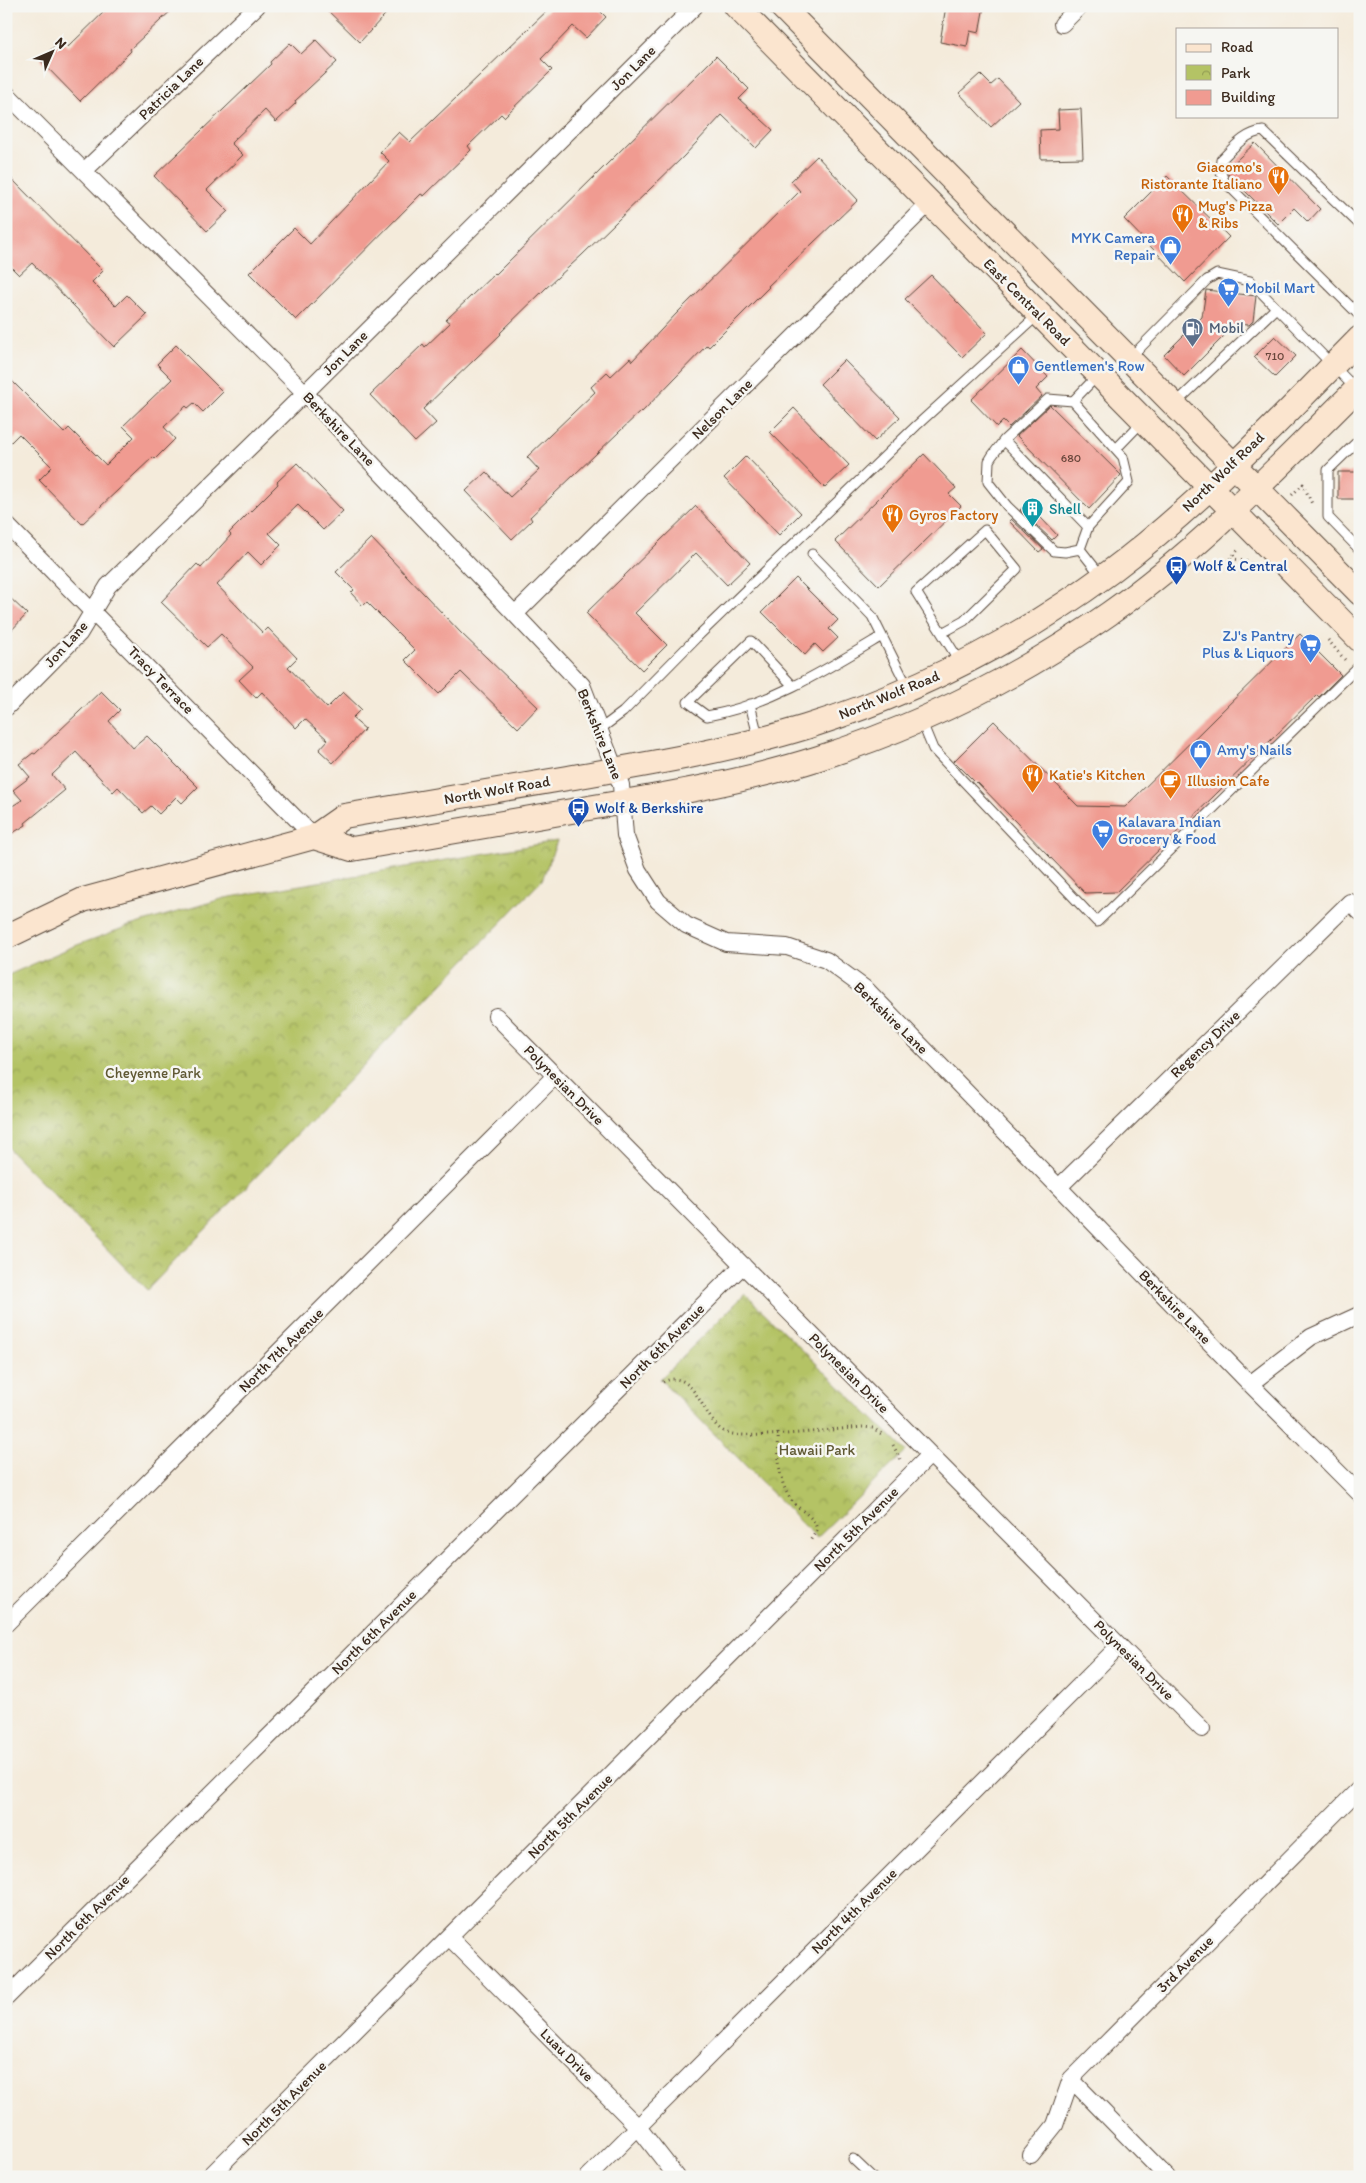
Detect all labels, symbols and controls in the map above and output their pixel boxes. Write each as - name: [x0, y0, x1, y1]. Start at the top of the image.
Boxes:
- north arrow: [28, 28, 78, 78]
- legend: [1176, 28, 1338, 118]
- text: N: [51, 34, 70, 53]
- text: Road: [1221, 38, 1254, 56]
- street label: Jon Lane: [607, 42, 659, 94]
- street label: Patricia Lane: [135, 52, 207, 124]
- text: Park: [1221, 64, 1251, 82]
- text: Building: [1221, 88, 1275, 106]
- place label: Giacomo's Ristorante Italiano: [1141, 158, 1262, 193]
- restaurant icon: Giacomo's Ristorante Italiano: [1266, 164, 1290, 195]
- place label: Mug's Pizza & Ribs: [1198, 197, 1273, 232]
- restaurant icon: Mug's Pizza & Ribs: [1170, 203, 1194, 234]
- place label: MYK Camera Repair: [1071, 229, 1155, 264]
- shop icon: MYK Camera Repair: [1159, 235, 1183, 266]
- street label: East Central Road: [980, 255, 1075, 350]
- supermarket icon: Mobil Mart: [1217, 276, 1241, 307]
- place label: Mobil Mart: [1245, 279, 1316, 297]
- fuel station icon: Mobil: [1181, 316, 1205, 347]
- place label: Mobil: [1209, 319, 1245, 337]
- street label: Jon Lane: [319, 327, 371, 379]
- house number: 710: [1266, 349, 1284, 363]
- shop icon: Gentlemen's Row: [1006, 354, 1030, 385]
- place label: Gentlemen's Row: [1034, 357, 1145, 375]
- street label: Nelson Lane: [688, 375, 756, 443]
- street label: Berkshire Lane: [299, 388, 379, 470]
- street label: North Wolf Road: [1178, 428, 1268, 516]
- house number: 680: [1061, 451, 1081, 465]
- building icon: Shell: [1021, 497, 1045, 528]
- place label: Shell: [1049, 500, 1082, 518]
- restaurant icon: Gyros Factory: [881, 503, 905, 534]
- place label: Gyros Factory: [909, 506, 998, 524]
- bus stop icon: Wolf & Central: [1165, 554, 1189, 585]
- place label: Wolf & Central: [1193, 557, 1288, 575]
- street label: Jon Lane: [40, 617, 92, 671]
- place label: ZJ's Pantry Plus & Liquors: [1202, 627, 1294, 662]
- supermarket icon: ZJ's Pantry Plus & Liquors: [1298, 633, 1322, 664]
- street label: Tracy Terrace: [124, 642, 198, 718]
- street label: North Wolf Road: [836, 667, 942, 723]
- street label: Berkshire Lane: [574, 686, 626, 782]
- shop icon: Amy's Nails: [1189, 738, 1213, 769]
- place label: Amy's Nails: [1217, 741, 1292, 759]
- restaurant icon: Katie's Kitchen: [1021, 763, 1045, 794]
- place label: Katie's Kitchen: [1049, 766, 1146, 784]
- cafe icon: Illusion Cafe: [1159, 769, 1183, 800]
- street label: North Wolf Road: [443, 772, 551, 808]
- place label: Illusion Cafe: [1187, 772, 1270, 790]
- bus stop icon: Wolf & Berkshire: [567, 796, 591, 827]
- place label: Wolf & Berkshire: [595, 799, 704, 817]
- place label: Kalavara Indian Grocery & Food: [1118, 813, 1222, 848]
- supermarket icon: Kalavara Indian Grocery & Food: [1090, 819, 1114, 850]
- street label: Berkshire Lane: [850, 978, 932, 1058]
- street label: Regency Drive: [1166, 1006, 1244, 1082]
- street label: Polynesian Drive: [520, 1041, 608, 1129]
- park label: Cheyenne Park: [105, 1064, 201, 1082]
- street label: Berkshire Lane: [1135, 1266, 1215, 1348]
- street label: North 6th Avenue: [616, 1300, 708, 1392]
- street label: North 7th Avenue: [235, 1304, 327, 1396]
- street label: Polynesian Drive: [805, 1329, 893, 1417]
- park label: Hawaii Park: [779, 1441, 856, 1459]
- street label: North 5th Avenue: [810, 1483, 902, 1575]
- street label: North 6th Avenue: [328, 1586, 420, 1678]
- street label: Polynesian Drive: [1090, 1616, 1178, 1704]
- street label: North 5th Avenue: [524, 1770, 616, 1862]
- street label: North 4th Avenue: [807, 1864, 901, 1958]
- street label: North 6th Avenue: [41, 1871, 133, 1963]
- street label: 3rd Avenue: [1153, 1932, 1217, 1996]
- street label: Luau Drive: [537, 2025, 597, 2085]
- street label: North 5th Avenue: [238, 2057, 330, 2149]

